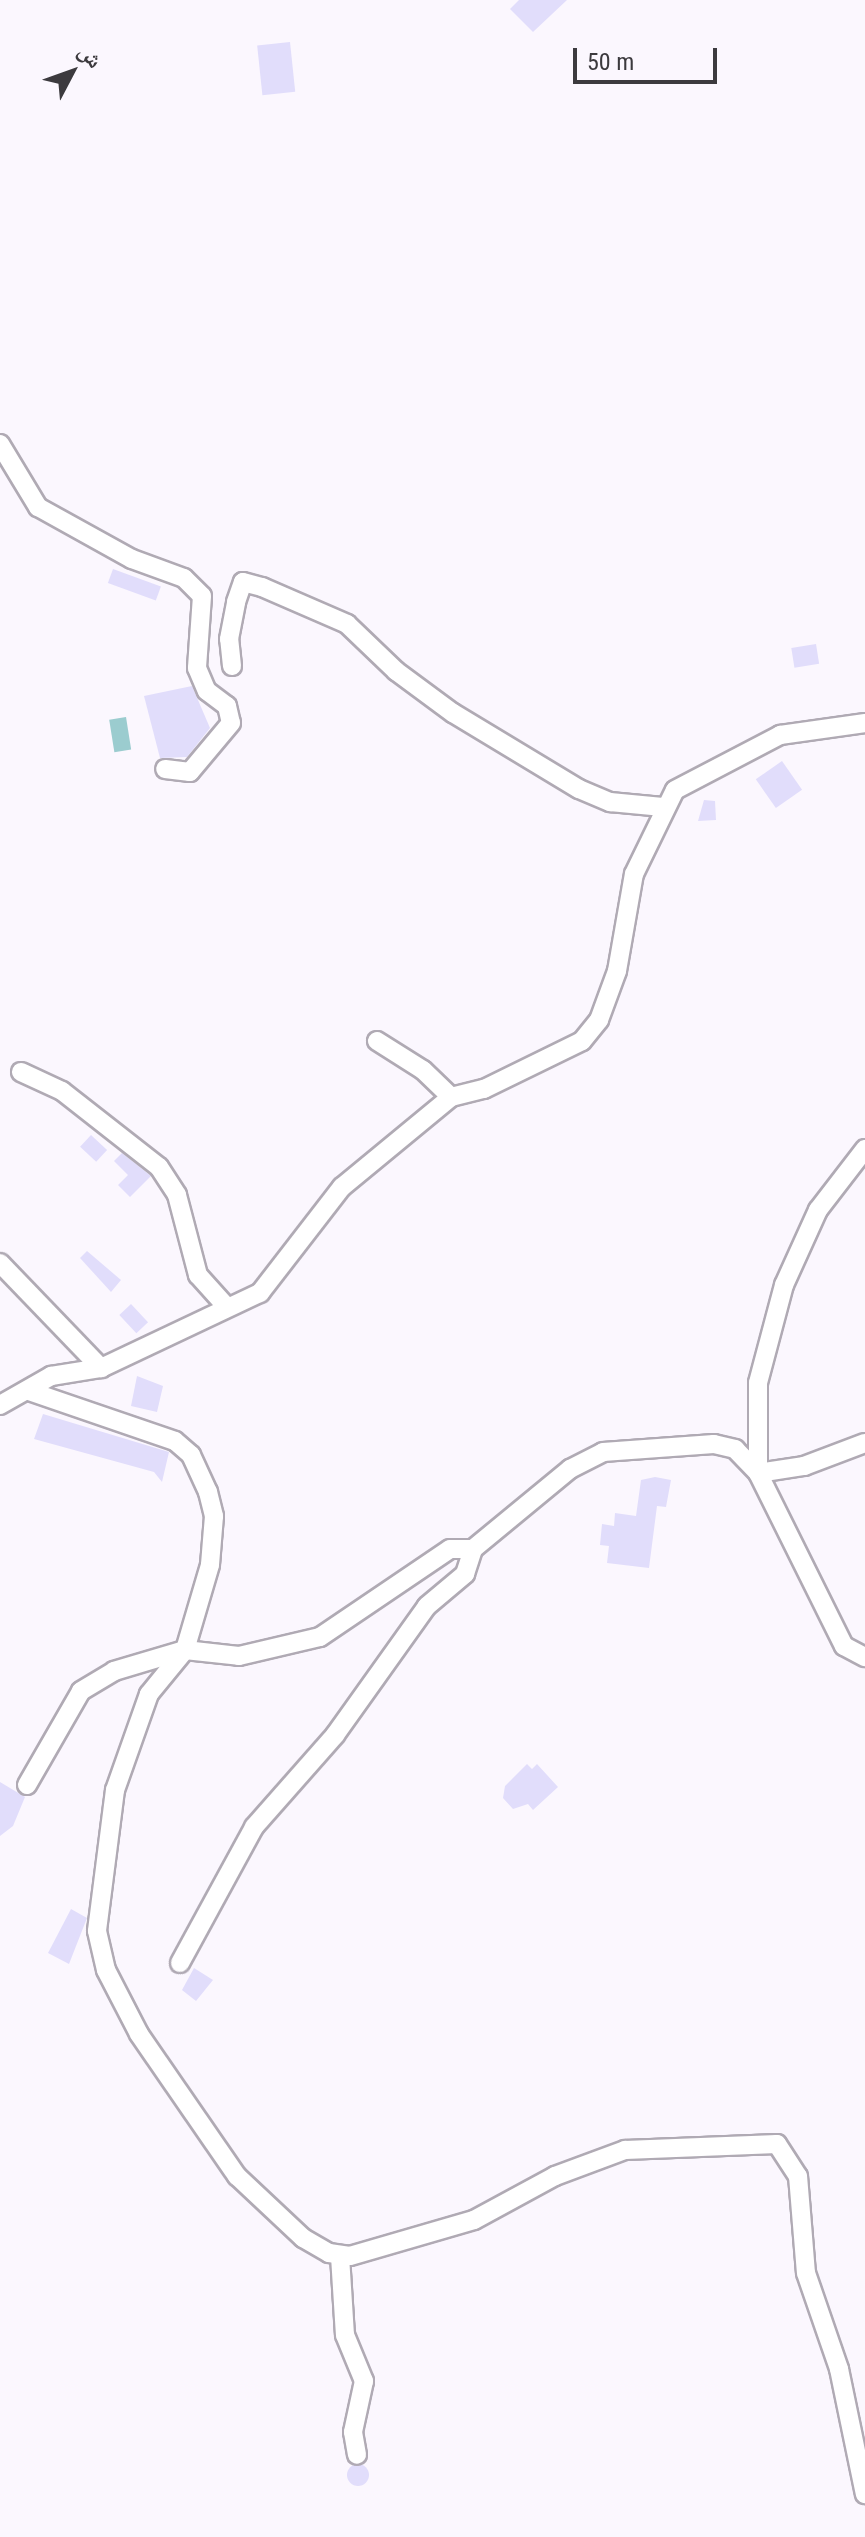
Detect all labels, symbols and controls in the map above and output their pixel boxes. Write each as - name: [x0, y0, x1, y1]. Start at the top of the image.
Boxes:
- north arrow: [32, 32, 112, 112]
- scale bar: [577, 32, 721, 82]
- text: ش: [73, 39, 108, 73]
- text: 50 m: [587, 48, 634, 76]

